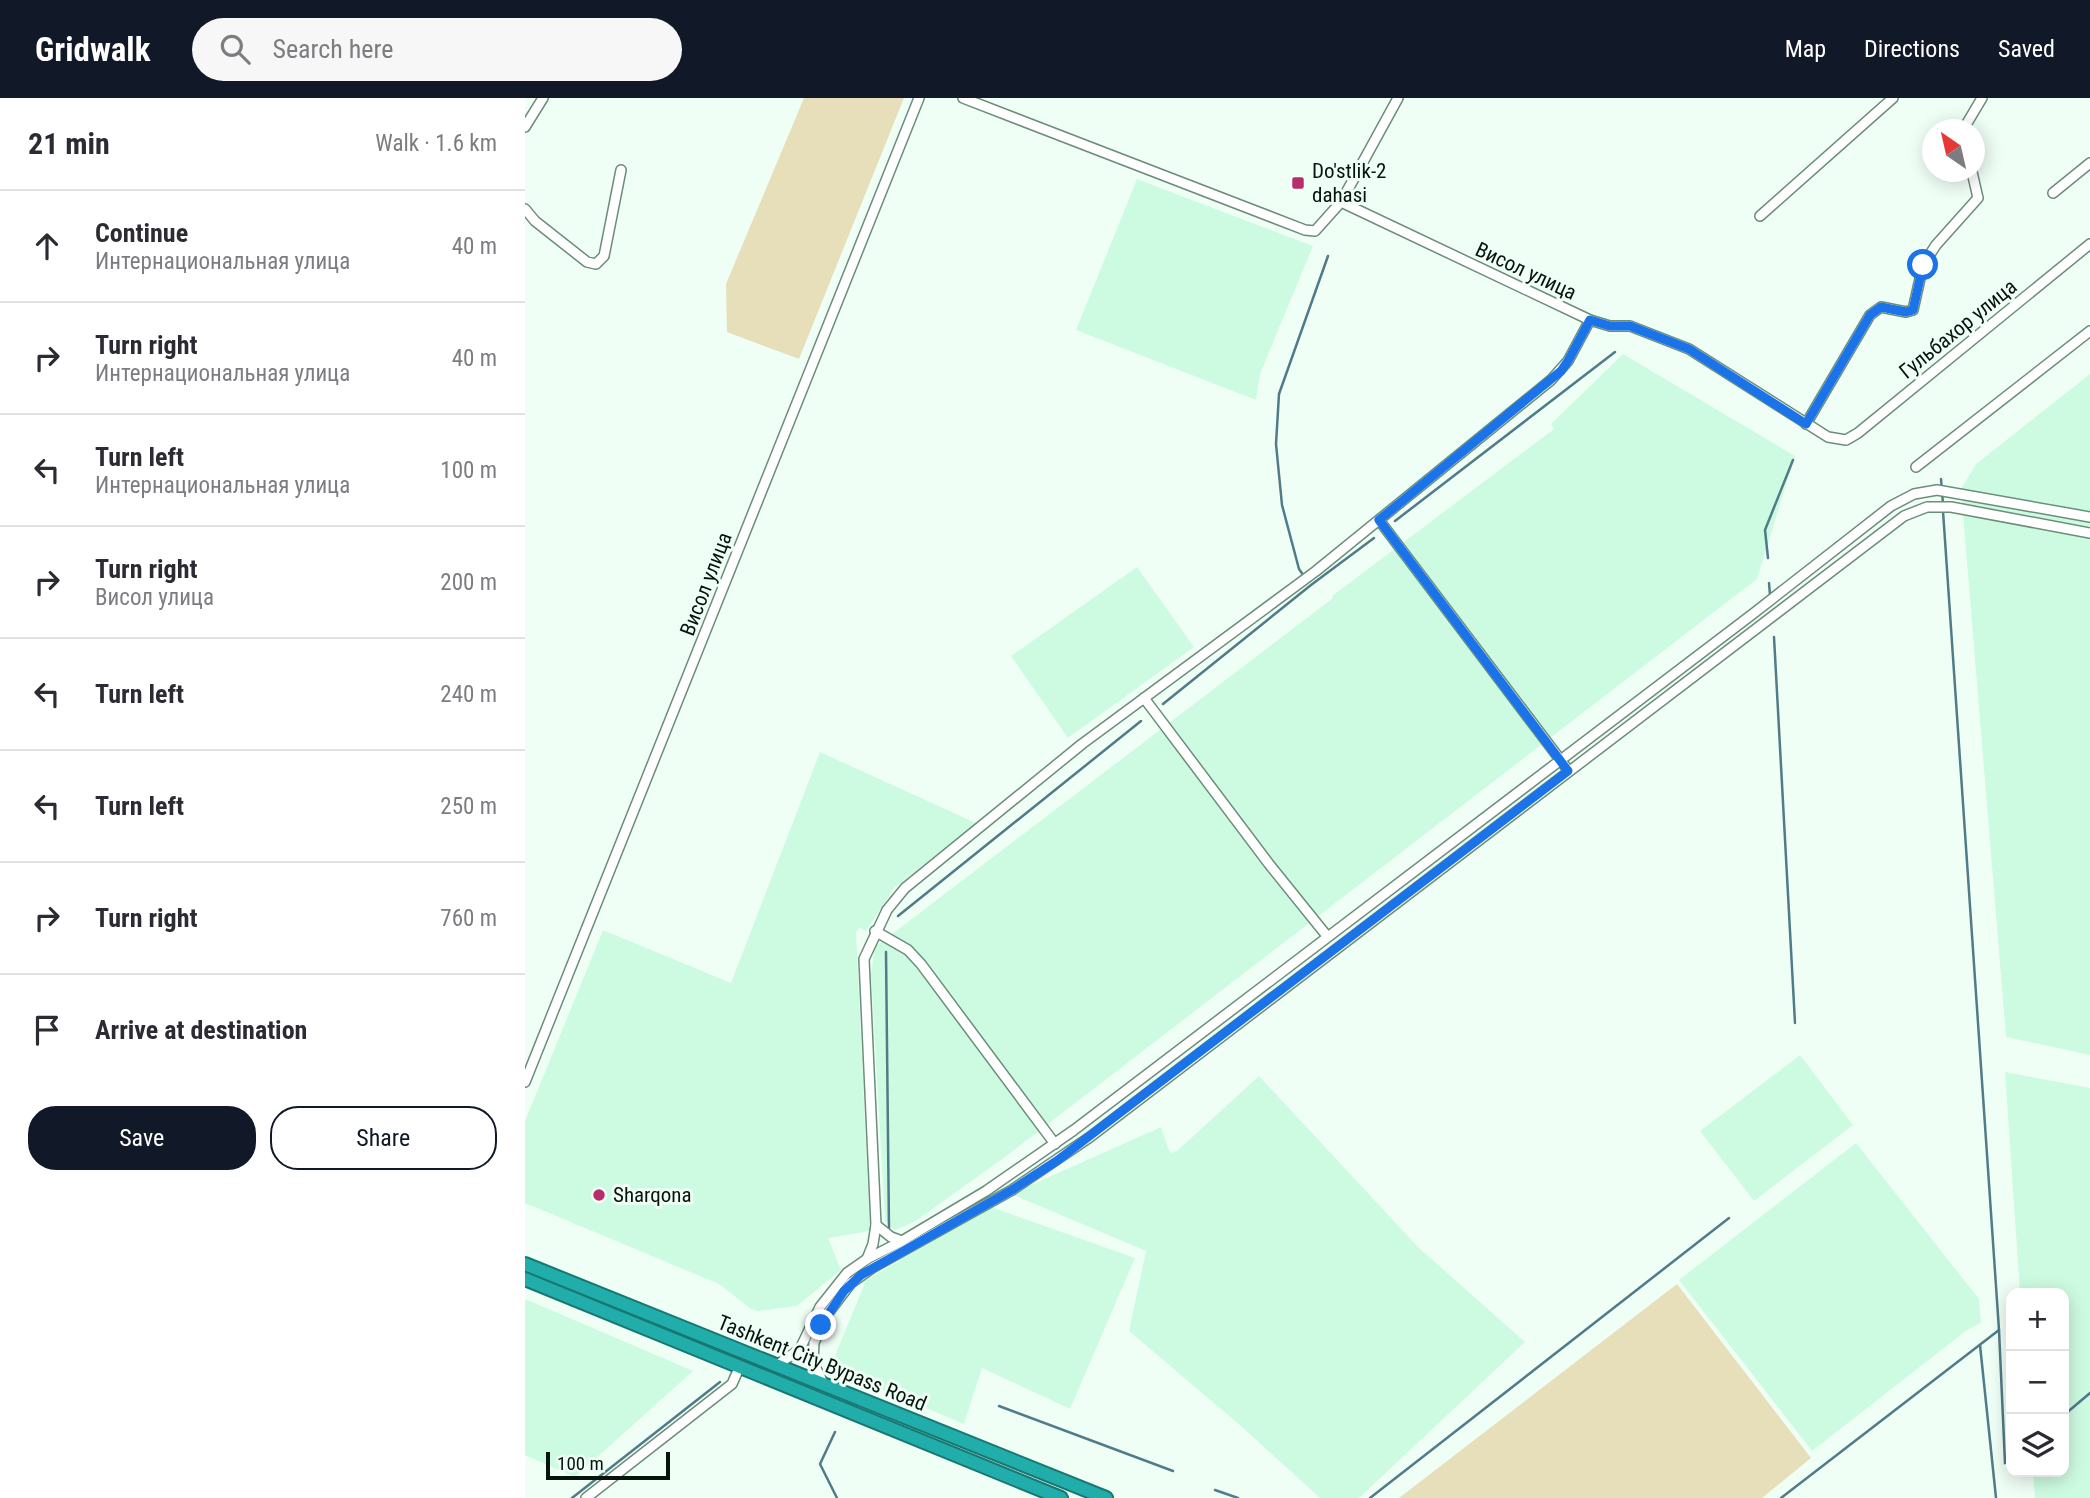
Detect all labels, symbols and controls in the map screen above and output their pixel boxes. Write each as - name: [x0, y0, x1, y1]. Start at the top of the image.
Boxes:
- search box: [192, 18, 682, 81]
- text: Gridwalk: [35, 30, 150, 69]
- icon: search: [216, 30, 254, 68]
- text: Search here: [272, 34, 393, 64]
- text: Map: [1785, 35, 1826, 63]
- text: Directions: [1864, 35, 1960, 63]
- text: Saved: [1998, 35, 2055, 63]
- north arrow: [1922, 119, 1985, 182]
- text: 21 min: [28, 126, 110, 161]
- text: Walk · 1.6 km: [375, 130, 497, 157]
- place label: Do'stlik-2 dahasi: [1312, 159, 1386, 207]
- marker: Do'stlik-2 dahasi: [1290, 175, 1306, 191]
- text: Continue: [95, 218, 188, 248]
- icon: ahead: [28, 227, 66, 265]
- text: 40 m: [452, 233, 497, 260]
- street label: Висол улица: [1472, 237, 1580, 305]
- text: Интернациональная улица: [95, 248, 350, 275]
- route start: [1907, 249, 1938, 280]
- street label: Гульбахор улица: [1895, 274, 2021, 384]
- text: Turn right: [95, 330, 197, 360]
- icon: right: [28, 339, 66, 377]
- text: 40 m: [452, 345, 497, 372]
- text: Интернациональная улица: [95, 360, 350, 387]
- text: Turn left: [95, 442, 184, 472]
- icon: left: [28, 451, 66, 489]
- text: 100 m: [440, 457, 497, 484]
- text: Интернациональная улица: [95, 472, 350, 499]
- street label: Висол улица: [675, 529, 737, 639]
- text: Turn right: [95, 554, 197, 584]
- icon: right: [28, 563, 66, 601]
- text: 200 m: [440, 569, 497, 596]
- text: Висол улица: [95, 584, 214, 611]
- icon: left: [28, 675, 66, 713]
- text: Turn left: [95, 679, 184, 709]
- text: 240 m: [440, 681, 497, 708]
- icon: left: [28, 787, 66, 825]
- text: Turn left: [95, 791, 184, 821]
- text: 250 m: [440, 793, 497, 820]
- icon: right: [28, 899, 66, 937]
- text: Turn right: [95, 903, 197, 933]
- text: 760 m: [440, 905, 497, 932]
- icon: arrive: [28, 1011, 66, 1049]
- text: Arrive at destination: [95, 1015, 307, 1045]
- button: Save: [28, 1106, 256, 1170]
- button: Share: [270, 1106, 497, 1170]
- place label: Sharqona: [613, 1183, 692, 1207]
- marker: Sharqona: [591, 1187, 607, 1203]
- map controls: [2006, 1288, 2069, 1477]
- button: +: [2006, 1288, 2069, 1351]
- route end: [805, 1309, 836, 1340]
- street label: Tashkent City Bypass Road: [714, 1310, 930, 1416]
- button: −: [2006, 1351, 2069, 1414]
- button: layers: [2006, 1414, 2069, 1477]
- scale bar: [546, 1449, 670, 1481]
- text: 100 m: [557, 1452, 604, 1475]

